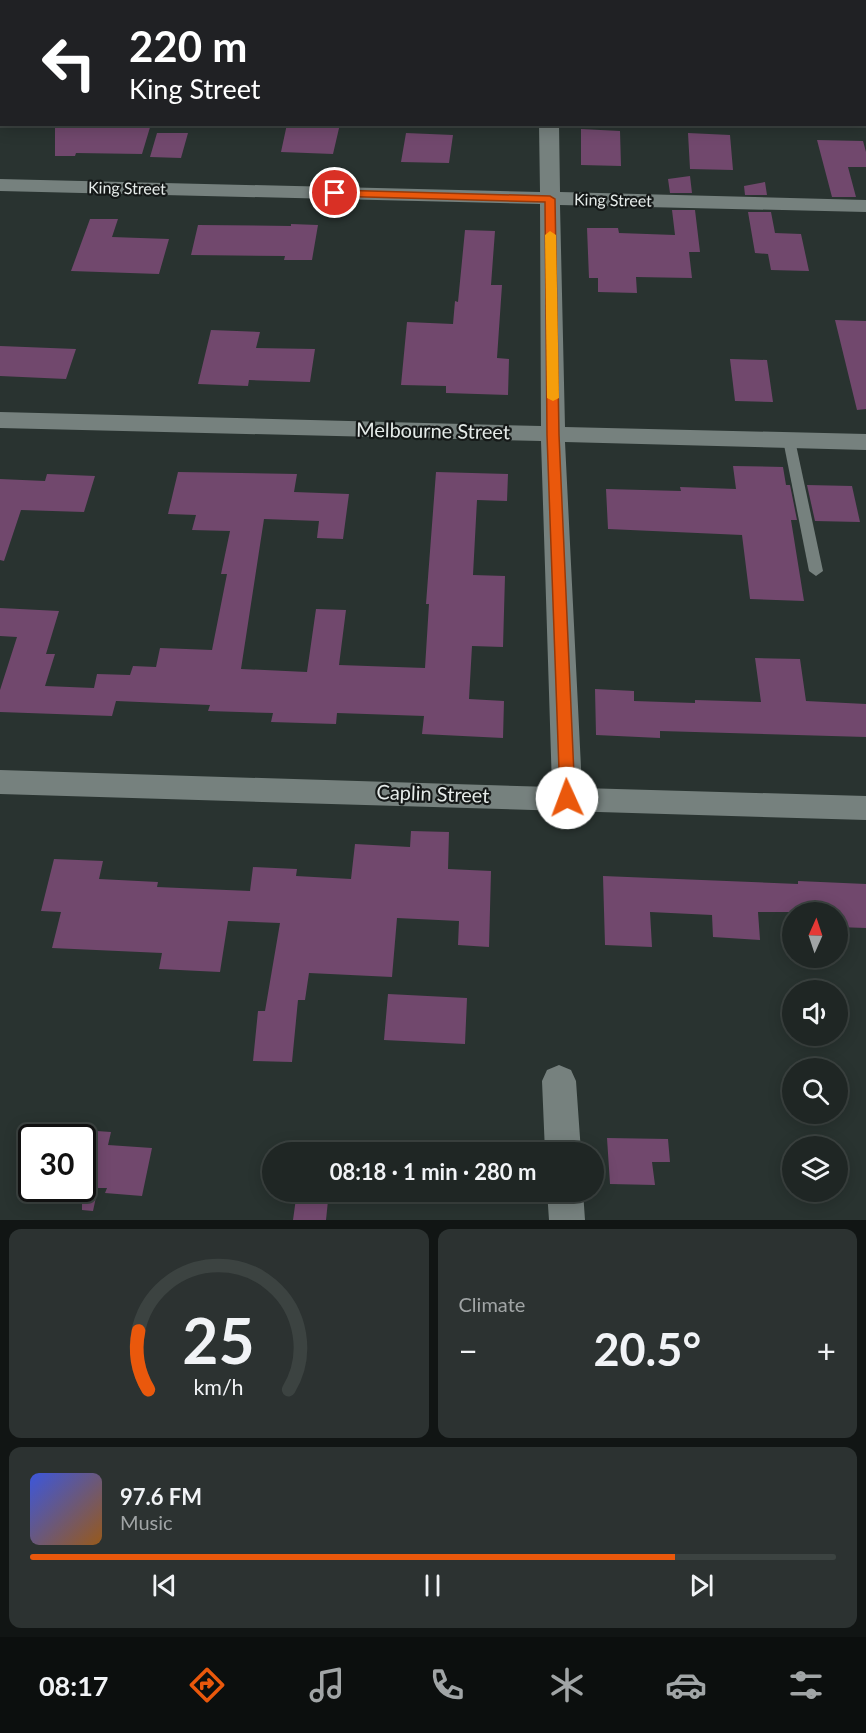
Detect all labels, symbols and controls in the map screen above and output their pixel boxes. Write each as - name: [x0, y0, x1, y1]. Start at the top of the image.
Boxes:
- text: 220 m: [129, 21, 247, 71]
- icon: left: [30, 24, 108, 102]
- text: King Street: [129, 72, 260, 105]
- pin: [309, 167, 360, 218]
- icon: arrive: [318, 176, 351, 209]
- street label: King Street: [88, 177, 166, 198]
- street label: King Street: [574, 189, 652, 210]
- street label: Melbourne Street: [356, 417, 510, 443]
- position arrow: [535, 766, 599, 830]
- street label: Caplin Street: [376, 779, 490, 807]
- north arrow: [782, 902, 848, 968]
- map controls: [782, 902, 848, 1202]
- button: sound: [782, 980, 848, 1046]
- button: search: [782, 1058, 848, 1124]
- speed limit sign: 30: [18, 1124, 96, 1202]
- button: layers: [782, 1136, 848, 1202]
- text: 08:18 · 1 min · 280 m: [330, 1158, 536, 1185]
- text: Climate: [459, 1292, 525, 1316]
- text: 25: [183, 1302, 255, 1377]
- text: 20.5°: [593, 1322, 701, 1376]
- text: −: [459, 1330, 478, 1370]
- text: +: [817, 1330, 836, 1370]
- text: km/h: [194, 1375, 244, 1401]
- text: 97.6 FM: [120, 1483, 202, 1510]
- text: Music: [120, 1510, 173, 1534]
- icon: previous: [148, 1569, 181, 1602]
- icon: pause: [416, 1569, 449, 1602]
- icon: next: [685, 1569, 718, 1602]
- icon: directions: [186, 1664, 228, 1706]
- icon: music: [306, 1664, 348, 1706]
- icon: phone: [426, 1664, 468, 1706]
- icon: climate: [546, 1664, 588, 1706]
- icon: car: [665, 1664, 707, 1706]
- icon: filters: [785, 1664, 827, 1706]
- text: 08:17: [39, 1669, 108, 1702]

